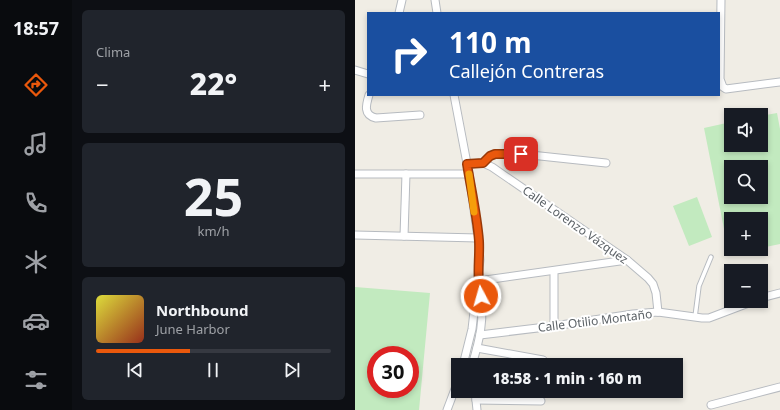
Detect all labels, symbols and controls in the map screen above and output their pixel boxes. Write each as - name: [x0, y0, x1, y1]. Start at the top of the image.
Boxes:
- text: 18:57: [13, 16, 59, 40]
- text: 110 m: [449, 23, 532, 61]
- icon: right: [383, 28, 435, 80]
- text: Clima: [96, 43, 130, 61]
- text: Callejón Contreras: [449, 59, 604, 83]
- text: 22°: [190, 63, 237, 104]
- text: −: [96, 69, 109, 99]
- text: +: [318, 69, 331, 99]
- icon: directions: [22, 71, 50, 99]
- map controls: [724, 108, 768, 308]
- button: sound: [724, 108, 768, 152]
- icon: music: [22, 130, 50, 158]
- pin: [504, 137, 538, 171]
- icon: arrive: [510, 143, 532, 165]
- text: 25: [184, 160, 243, 231]
- button: search: [724, 160, 768, 204]
- street label: Calle Lorenzo Vázquez: [519, 182, 632, 268]
- icon: phone: [22, 189, 50, 217]
- button: +: [724, 212, 768, 256]
- text: km/h: [198, 222, 229, 240]
- icon: climate: [22, 248, 50, 276]
- button: −: [724, 264, 768, 308]
- position arrow: [460, 275, 502, 317]
- text: Northbound: [156, 300, 248, 320]
- street label: Calle Otilio Montaño: [537, 305, 653, 336]
- icon: car: [22, 307, 50, 335]
- text: June Harbor: [156, 320, 230, 338]
- speed limit sign: 30: [367, 346, 419, 398]
- icon: previous: [124, 359, 146, 381]
- icon: pause: [202, 359, 224, 381]
- icon: next: [281, 359, 303, 381]
- icon: filters: [22, 366, 50, 394]
- text: 18:58 · 1 min · 160 m: [492, 368, 642, 388]

